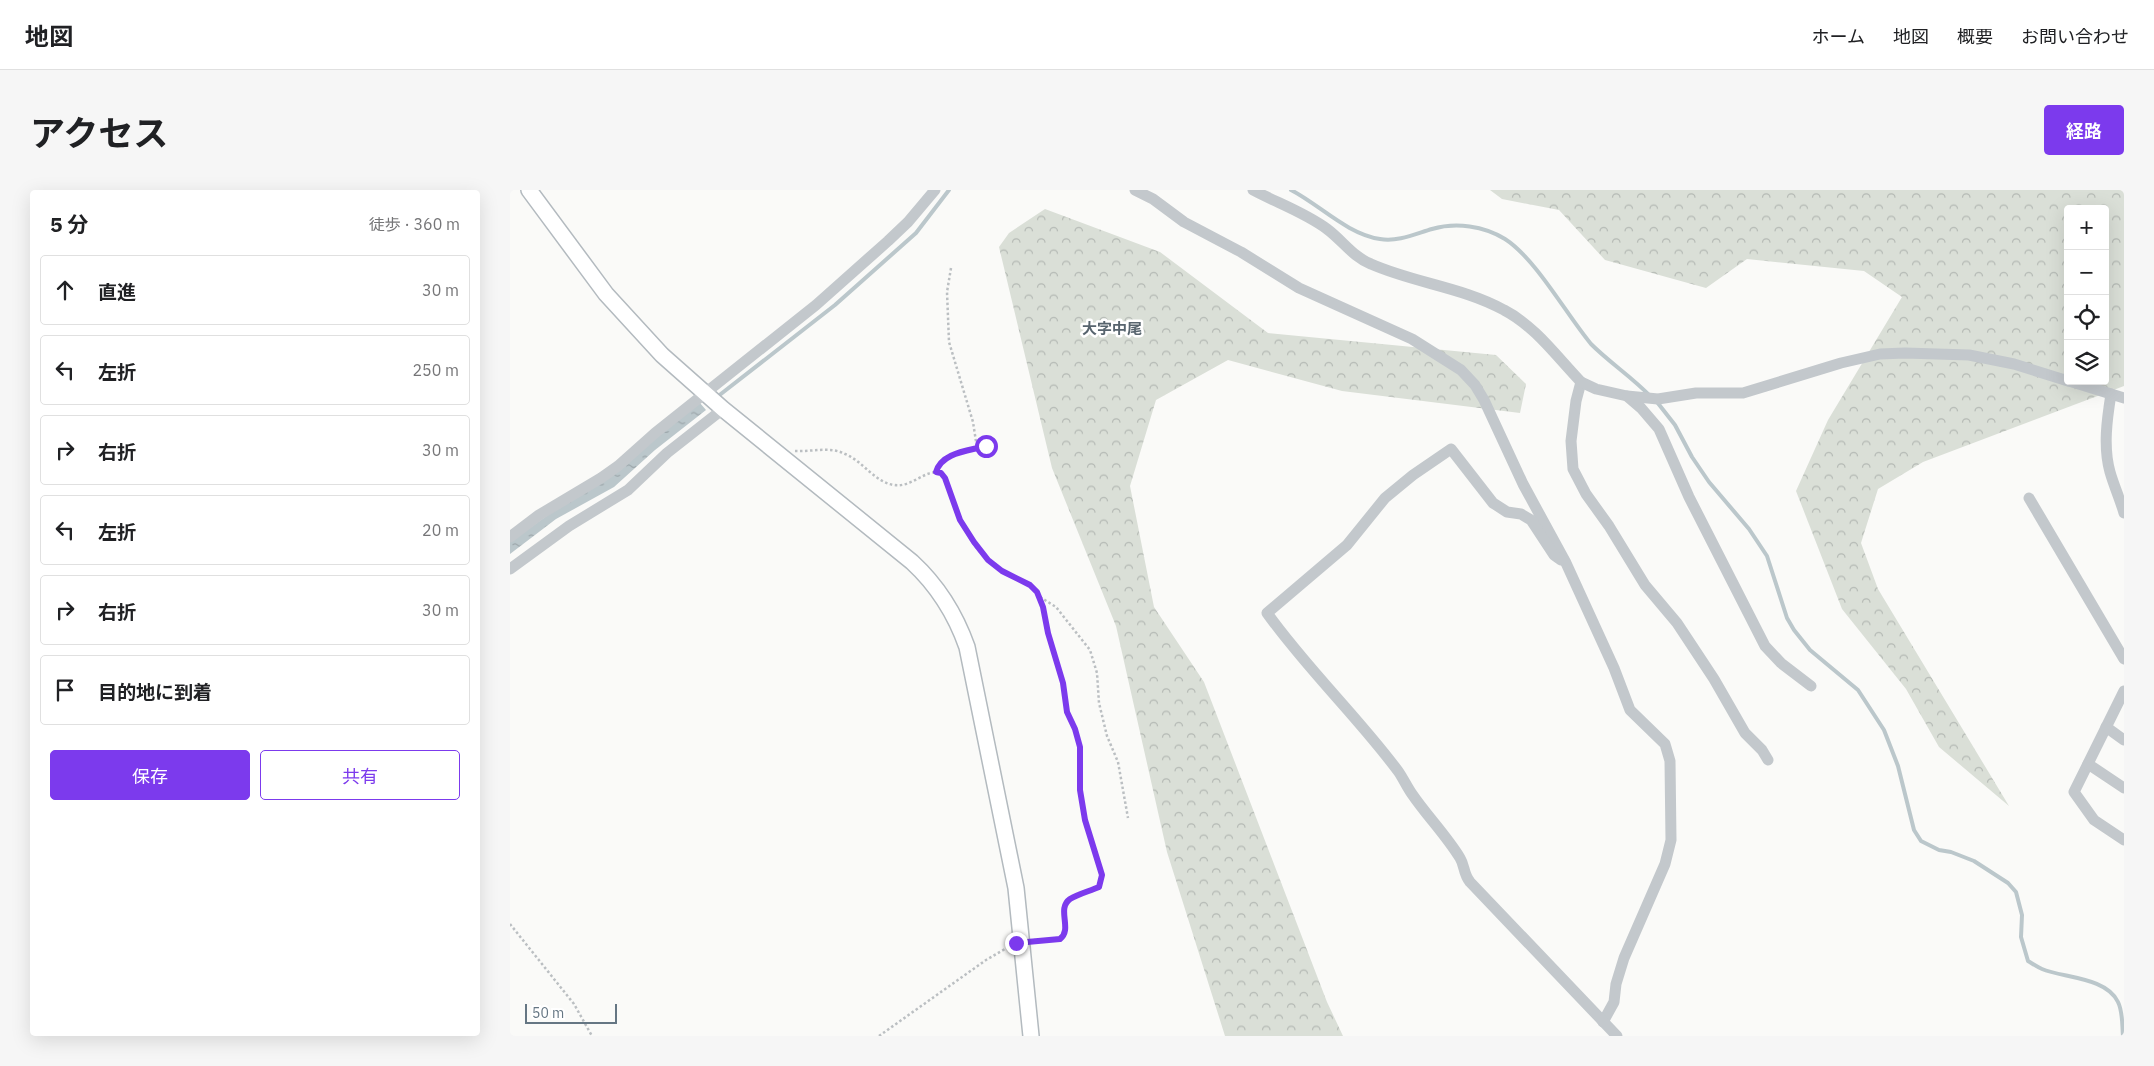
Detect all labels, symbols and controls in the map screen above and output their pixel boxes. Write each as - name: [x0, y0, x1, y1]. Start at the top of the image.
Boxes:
- text: 地図: [25, 20, 73, 52]
- text: ホーム: [1812, 25, 1865, 48]
- text: 地図: [1893, 25, 1929, 48]
- text: 概要: [1957, 25, 1993, 48]
- text: お問い合わせ: [2021, 25, 2129, 48]
- button: 経路: [2044, 105, 2124, 155]
- text: アクセス: [30, 110, 168, 156]
- map controls: [2064, 205, 2109, 385]
- button: +: [2064, 205, 2109, 250]
- text: 5 分: [50, 210, 89, 238]
- text: 徒歩 · 360 m: [369, 214, 460, 234]
- button: −: [2064, 250, 2109, 295]
- icon: ahead: [51, 276, 79, 304]
- text: 直進: [98, 280, 136, 304]
- text: 30 m: [422, 280, 459, 300]
- button: locate: [2064, 295, 2109, 340]
- district label: 大字中尾: [1082, 319, 1142, 338]
- button: layers: [2064, 340, 2109, 385]
- icon: left: [51, 356, 79, 384]
- text: 左折: [98, 360, 136, 384]
- text: 250 m: [412, 360, 459, 380]
- route start: [975, 435, 998, 458]
- icon: right: [51, 436, 79, 464]
- text: 右折: [98, 440, 136, 464]
- text: 30 m: [422, 440, 459, 460]
- icon: left: [51, 516, 79, 544]
- text: 左折: [98, 520, 136, 544]
- text: 20 m: [422, 520, 459, 540]
- icon: right: [51, 596, 79, 624]
- text: 右折: [98, 600, 136, 624]
- text: 30 m: [422, 600, 459, 620]
- icon: arrive: [51, 676, 79, 704]
- text: 目的地に到着: [98, 680, 212, 704]
- button: 保存: [50, 750, 250, 800]
- button: 共有: [260, 750, 460, 800]
- route end: [1005, 932, 1028, 955]
- scale bar: [525, 1001, 618, 1024]
- text: 50 m: [532, 1004, 564, 1022]

